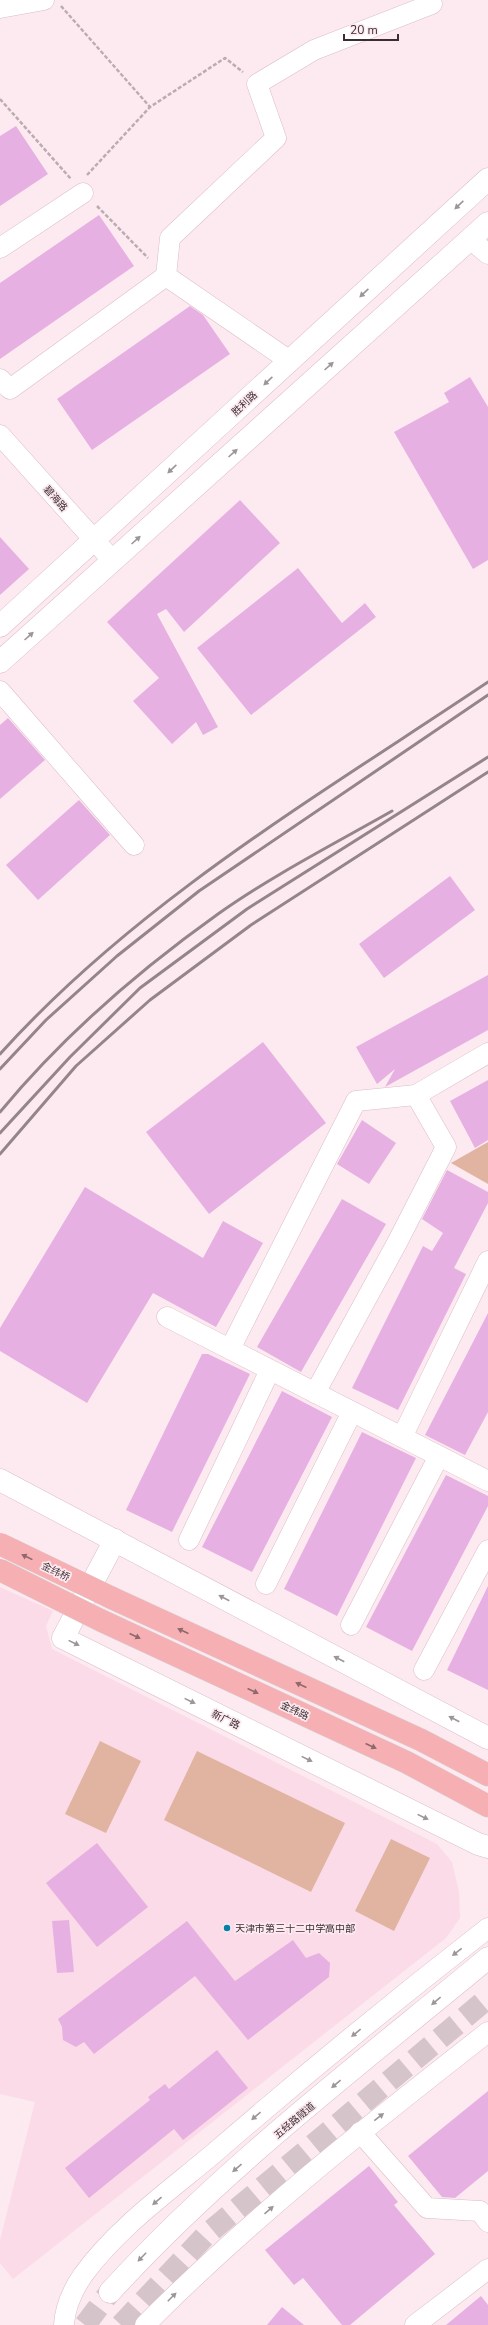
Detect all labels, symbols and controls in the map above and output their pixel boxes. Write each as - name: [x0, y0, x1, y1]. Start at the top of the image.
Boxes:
- scale bar: [344, 16, 398, 42]
- text: 20 m: [350, 22, 378, 38]
- one-way arrow: [454, 200, 464, 210]
- one-way arrow: [359, 288, 368, 297]
- one-way arrow: [325, 362, 334, 371]
- one-way arrow: [263, 376, 273, 386]
- street label: 胜利路: [229, 388, 260, 419]
- one-way arrow: [228, 448, 238, 458]
- one-way arrow: [167, 464, 177, 474]
- street label: 碧海路: [40, 483, 70, 515]
- one-way arrow: [131, 535, 141, 545]
- one-way arrow: [24, 631, 34, 641]
- one-way arrow: [21, 1554, 32, 1560]
- street label: 金纬桥: [39, 1559, 72, 1585]
- one-way arrow: [218, 1595, 229, 1601]
- one-way arrow: [178, 1628, 189, 1634]
- one-way arrow: [130, 1633, 141, 1639]
- one-way arrow: [68, 1640, 80, 1646]
- one-way arrow: [333, 1655, 344, 1662]
- one-way arrow: [296, 1682, 307, 1688]
- one-way arrow: [248, 1688, 259, 1694]
- one-way arrow: [185, 1698, 196, 1704]
- street label: 金纬路: [278, 1698, 311, 1724]
- street label: 新广路: [209, 1707, 242, 1733]
- one-way arrow: [448, 1716, 459, 1723]
- one-way arrow: [366, 1743, 378, 1749]
- one-way arrow: [301, 1756, 312, 1762]
- one-way arrow: [417, 1814, 429, 1820]
- place label: 天津市第三十二中学高中部: [235, 1922, 355, 1936]
- marker: 天津市第三十二中学高中部: [222, 1923, 232, 1933]
- one-way arrow: [452, 1947, 463, 1956]
- one-way arrow: [431, 1996, 442, 2005]
- one-way arrow: [350, 2028, 361, 2037]
- one-way arrow: [331, 2079, 342, 2088]
- street label: 五经路隧道: [271, 2099, 318, 2142]
- one-way arrow: [251, 2112, 262, 2121]
- one-way arrow: [373, 2113, 384, 2122]
- one-way arrow: [232, 2163, 242, 2172]
- one-way arrow: [152, 2196, 163, 2205]
- one-way arrow: [263, 2206, 274, 2215]
- one-way arrow: [138, 2252, 147, 2262]
- one-way arrow: [167, 2292, 177, 2302]

